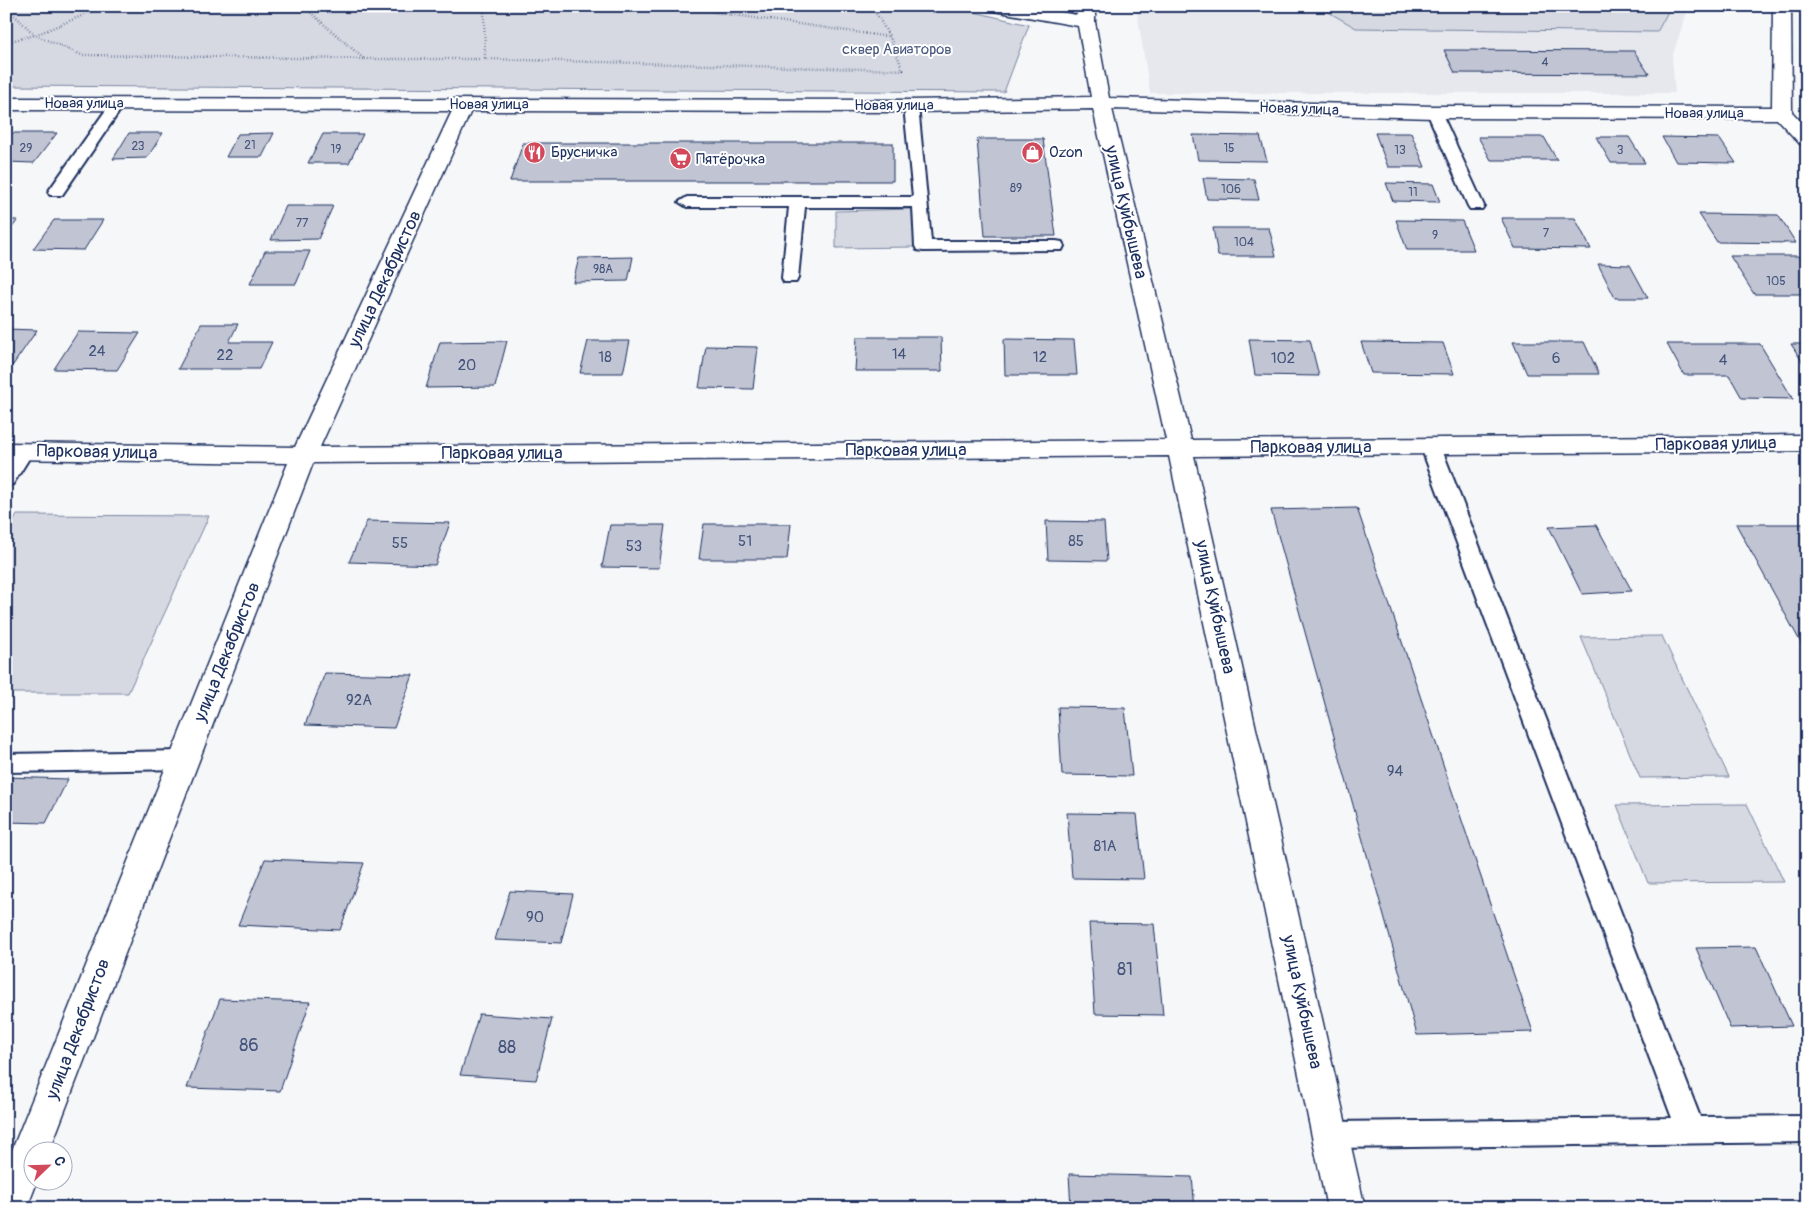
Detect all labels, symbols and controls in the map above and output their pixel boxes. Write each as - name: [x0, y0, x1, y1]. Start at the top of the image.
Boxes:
- park label: сквер Авиаторов: [842, 40, 952, 59]
- house number: 4: [1542, 55, 1549, 70]
- street label: Новая улица: [44, 94, 124, 113]
- street label: Новая улица: [449, 95, 529, 114]
- street label: Новая улица: [854, 96, 934, 115]
- street label: Новая улица: [1259, 98, 1339, 120]
- street label: Новая улица: [1664, 104, 1744, 123]
- house number: 21: [244, 138, 256, 153]
- house number: 23: [131, 139, 145, 154]
- restaurant icon: Брусничка: [523, 140, 547, 164]
- shop icon: Ozon: [1021, 140, 1045, 164]
- house number: 29: [20, 141, 32, 156]
- house number: 15: [1223, 141, 1235, 156]
- house number: 19: [331, 142, 341, 157]
- street label: улица Куйбышева: [1099, 142, 1153, 281]
- place label: Брусничка: [551, 143, 618, 162]
- place label: Ozon: [1049, 143, 1083, 162]
- house number: 13: [1394, 143, 1406, 158]
- house number: 3: [1617, 143, 1624, 158]
- supermarket icon: Пятёрочка: [668, 147, 692, 171]
- place label: Пятёрочка: [696, 150, 765, 169]
- house number: 89: [1010, 181, 1022, 196]
- house number: 106: [1221, 182, 1241, 197]
- house number: 11: [1408, 185, 1418, 200]
- street label: улица Декабристов: [343, 207, 427, 352]
- house number: 77: [296, 216, 309, 231]
- house number: 7: [1543, 226, 1550, 241]
- house number: 9: [1432, 228, 1438, 243]
- house number: 104: [1234, 235, 1254, 250]
- house number: 98А: [593, 262, 613, 277]
- house number: 105: [1766, 274, 1786, 289]
- house number: 24: [88, 342, 106, 361]
- house number: 14: [892, 345, 907, 364]
- house number: 22: [217, 346, 233, 365]
- house number: 18: [598, 348, 612, 367]
- house number: 12: [1033, 348, 1047, 367]
- house number: 102: [1271, 349, 1295, 368]
- house number: 6: [1552, 349, 1560, 368]
- house number: 4: [1719, 351, 1728, 370]
- house number: 20: [458, 356, 476, 375]
- street label: Парковая улица: [1655, 431, 1777, 457]
- street label: Парковая улица: [1250, 436, 1372, 459]
- street label: Парковая улица: [36, 439, 158, 465]
- street label: Парковая улица: [845, 439, 967, 462]
- street label: Парковая улица: [441, 442, 563, 465]
- house number: 51: [738, 532, 752, 551]
- house number: 85: [1068, 532, 1084, 551]
- house number: 55: [392, 534, 408, 553]
- house number: 53: [626, 537, 642, 556]
- street label: улица Куйбышева: [1189, 537, 1240, 676]
- street label: улица Декабристов: [188, 579, 266, 726]
- house number: 92А: [346, 691, 372, 710]
- house number: 94: [1387, 762, 1404, 781]
- house number: 81А: [1093, 837, 1117, 856]
- house number: 90: [526, 908, 544, 927]
- street label: улица Куйбышева: [1276, 932, 1327, 1071]
- street label: улица Декабристов: [40, 955, 115, 1103]
- house number: 81: [1117, 958, 1133, 981]
- house number: 86: [239, 1034, 259, 1057]
- house number: 88: [498, 1036, 516, 1059]
- north arrow: [22, 1142, 72, 1192]
- text: С: [50, 1154, 69, 1169]

